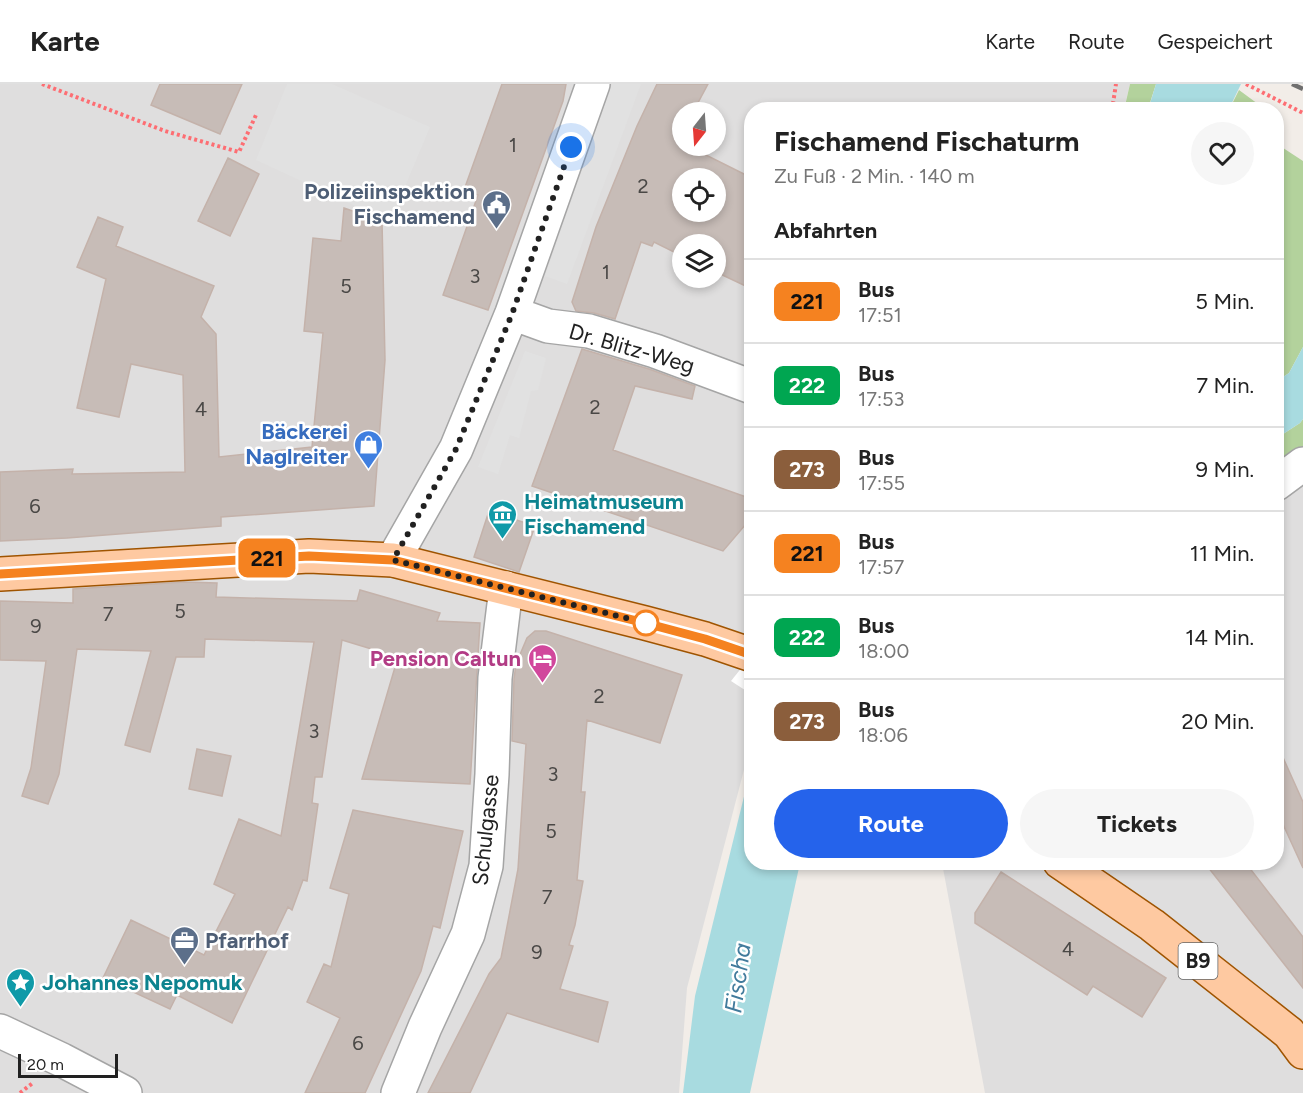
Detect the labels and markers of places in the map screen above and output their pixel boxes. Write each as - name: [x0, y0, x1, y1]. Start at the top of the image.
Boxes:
- place label: Polizeiinspektion Fischamend: [304, 178, 475, 230]
- public building icon: Polizeiinspektion Fischamend: [480, 188, 512, 230]
- place label: Bäckerei Naglreiter: [245, 418, 349, 470]
- shop icon: Bäckerei Naglreiter: [353, 428, 385, 470]
- place label: Heimatmuseum Fischamend: [524, 488, 684, 540]
- museum icon: Heimatmuseum Fischamend: [487, 498, 519, 540]
- unlabelled marker: [633, 610, 659, 636]
- hotel icon: Pension Caltun: [526, 642, 558, 684]
- place label: Pension Caltun: [370, 645, 521, 672]
- office icon: Pfarrhof: [168, 924, 200, 966]
- place label: Pfarrhof: [205, 927, 289, 954]
- place icon: Johannes Nepomuk: [5, 966, 37, 1008]
- place label: Johannes Nepomuk: [42, 969, 243, 996]

